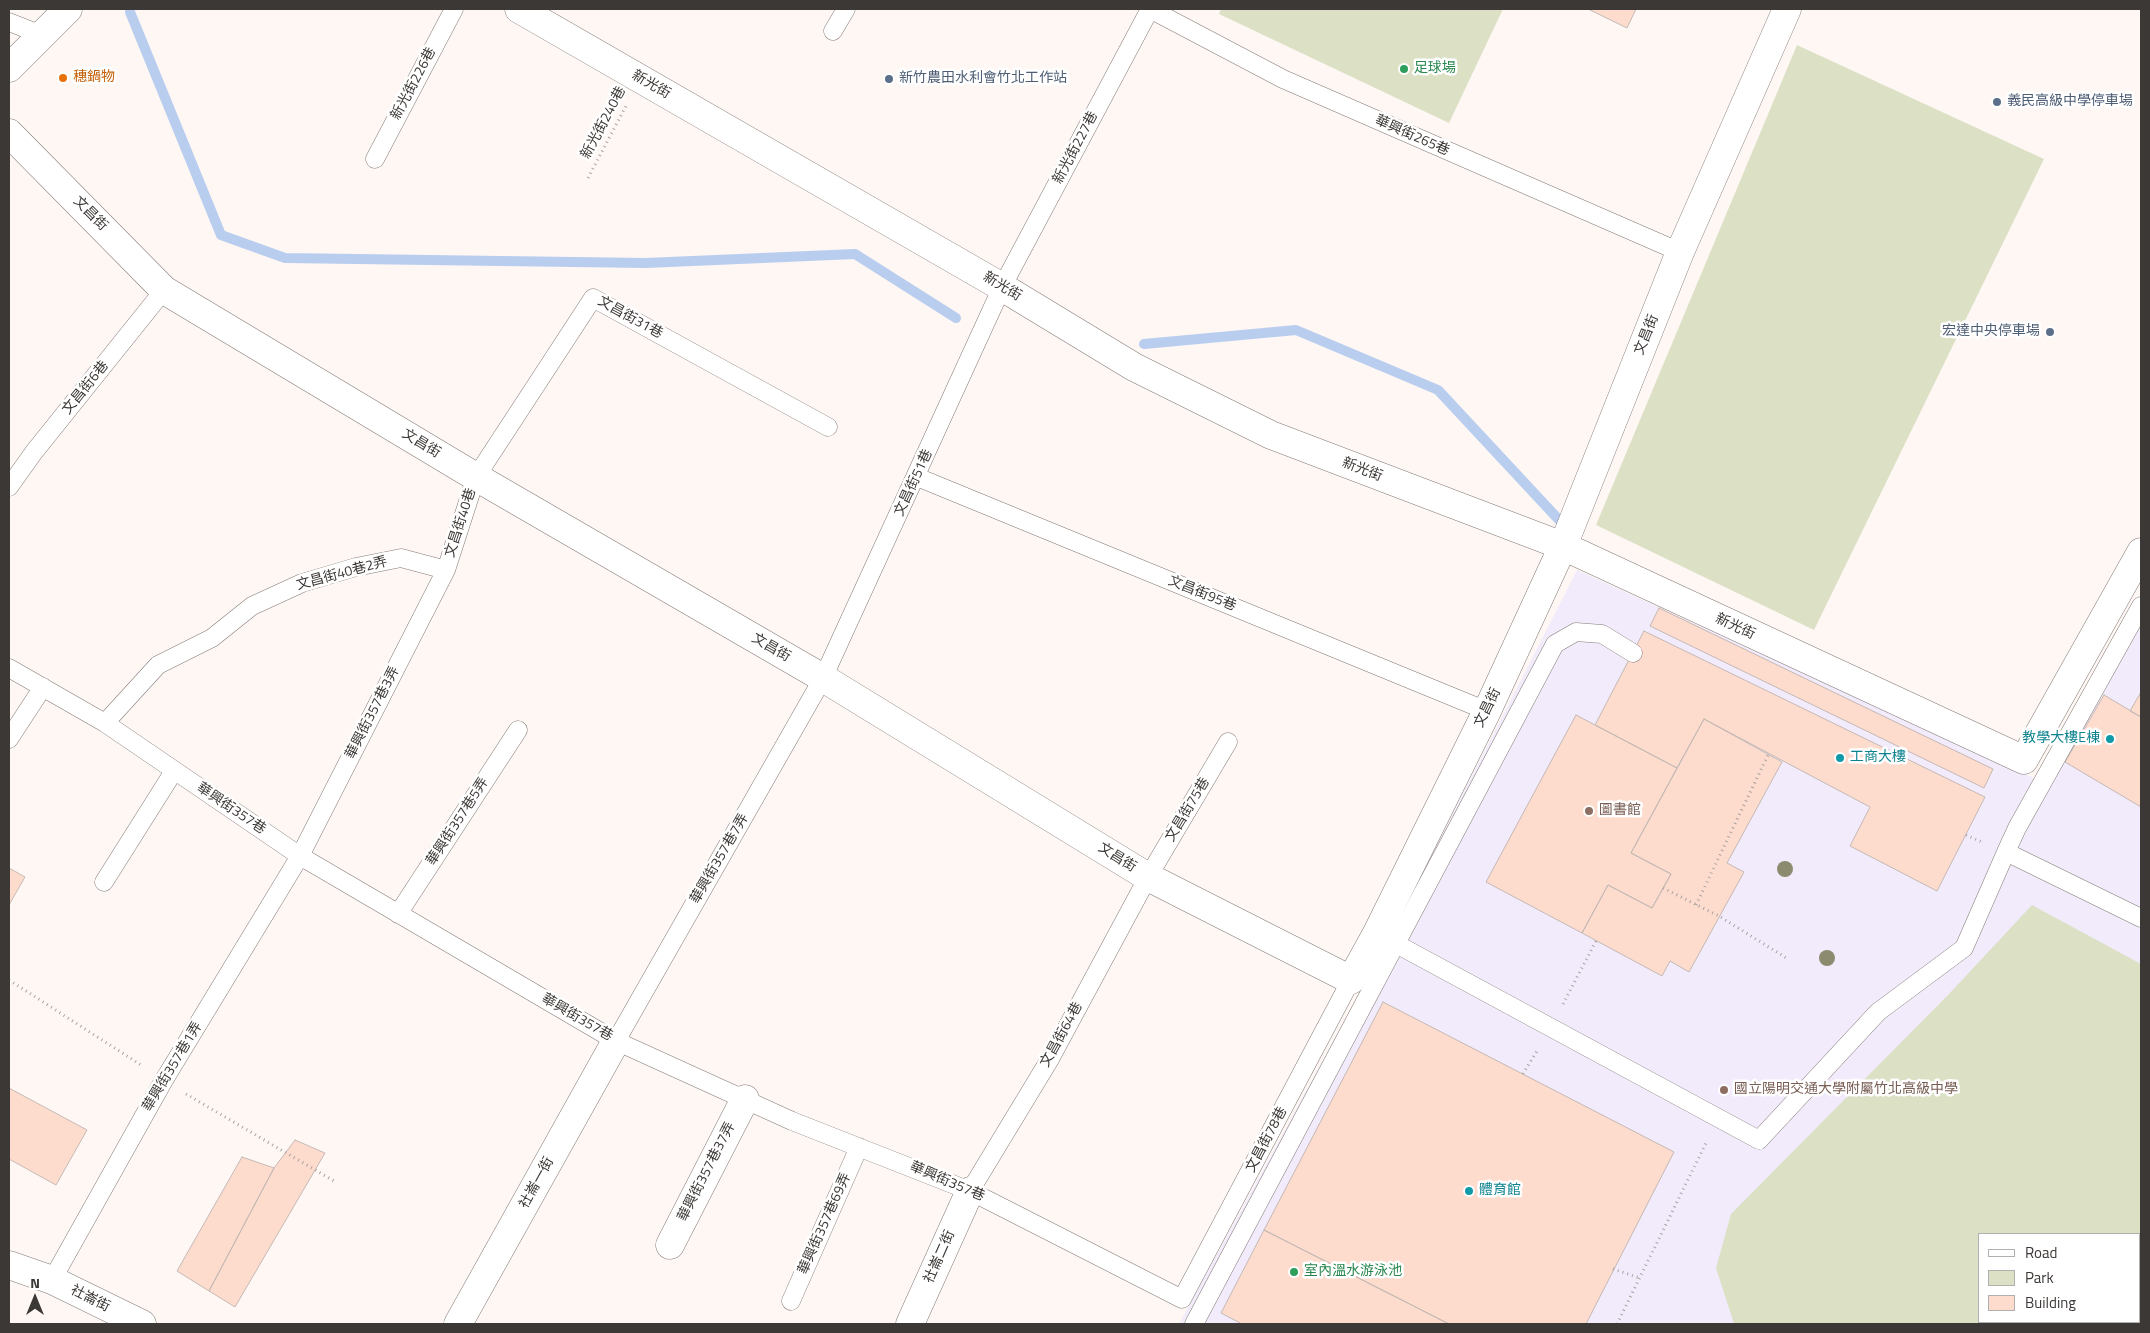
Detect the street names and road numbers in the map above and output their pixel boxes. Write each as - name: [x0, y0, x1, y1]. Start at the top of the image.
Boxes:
- street label: 新光街226巷: [388, 45, 440, 123]
- street label: 新光街: [629, 67, 673, 103]
- street label: 新光街240巷: [578, 84, 630, 162]
- street label: 新光街227巷: [1050, 109, 1102, 187]
- street label: 華興街265巷: [1372, 112, 1452, 160]
- street label: 文昌街: [69, 193, 111, 235]
- street label: 新光街: [980, 269, 1024, 305]
- street label: 文昌街31巷: [595, 293, 665, 343]
- street label: 文昌街: [1631, 312, 1663, 358]
- street label: 文昌街6巷: [59, 358, 113, 418]
- street label: 文昌街: [399, 426, 443, 462]
- street label: 文昌街51巷: [891, 447, 937, 519]
- street label: 新光街: [1339, 455, 1385, 485]
- street label: 文昌街40巷: [442, 486, 480, 560]
- street label: 文昌街40巷2弄: [295, 554, 389, 594]
- street label: 文昌街95巷: [1166, 573, 1238, 615]
- street label: 新光街: [1712, 611, 1758, 643]
- street label: 文昌街: [749, 630, 793, 666]
- street label: 華興街357巷3弄: [343, 664, 403, 762]
- street label: 文昌街: [1471, 685, 1505, 731]
- street label: 華興街357巷5弄: [423, 775, 493, 869]
- street label: 文昌街75巷: [1162, 775, 1214, 845]
- street label: 華興街357巷: [193, 780, 269, 838]
- street label: 華興街357巷7弄: [687, 811, 753, 907]
- street label: 文昌街: [1095, 840, 1139, 876]
- street label: 華興街357巷: [538, 991, 616, 1045]
- street label: 文昌街64巷: [1037, 1000, 1087, 1070]
- street label: 華興街357巷1弄: [140, 1019, 206, 1115]
- street label: 文昌街78巷: [1243, 1104, 1291, 1176]
- street label: 華興街357巷37弄: [675, 1120, 739, 1224]
- street label: 社崙一街: [516, 1154, 558, 1212]
- street label: 華興街357巷: [907, 1159, 987, 1205]
- street label: 華興街357巷69弄: [795, 1171, 855, 1277]
- street label: 社崙二街: [921, 1228, 959, 1286]
- street label: 社崙街: [67, 1282, 113, 1316]

